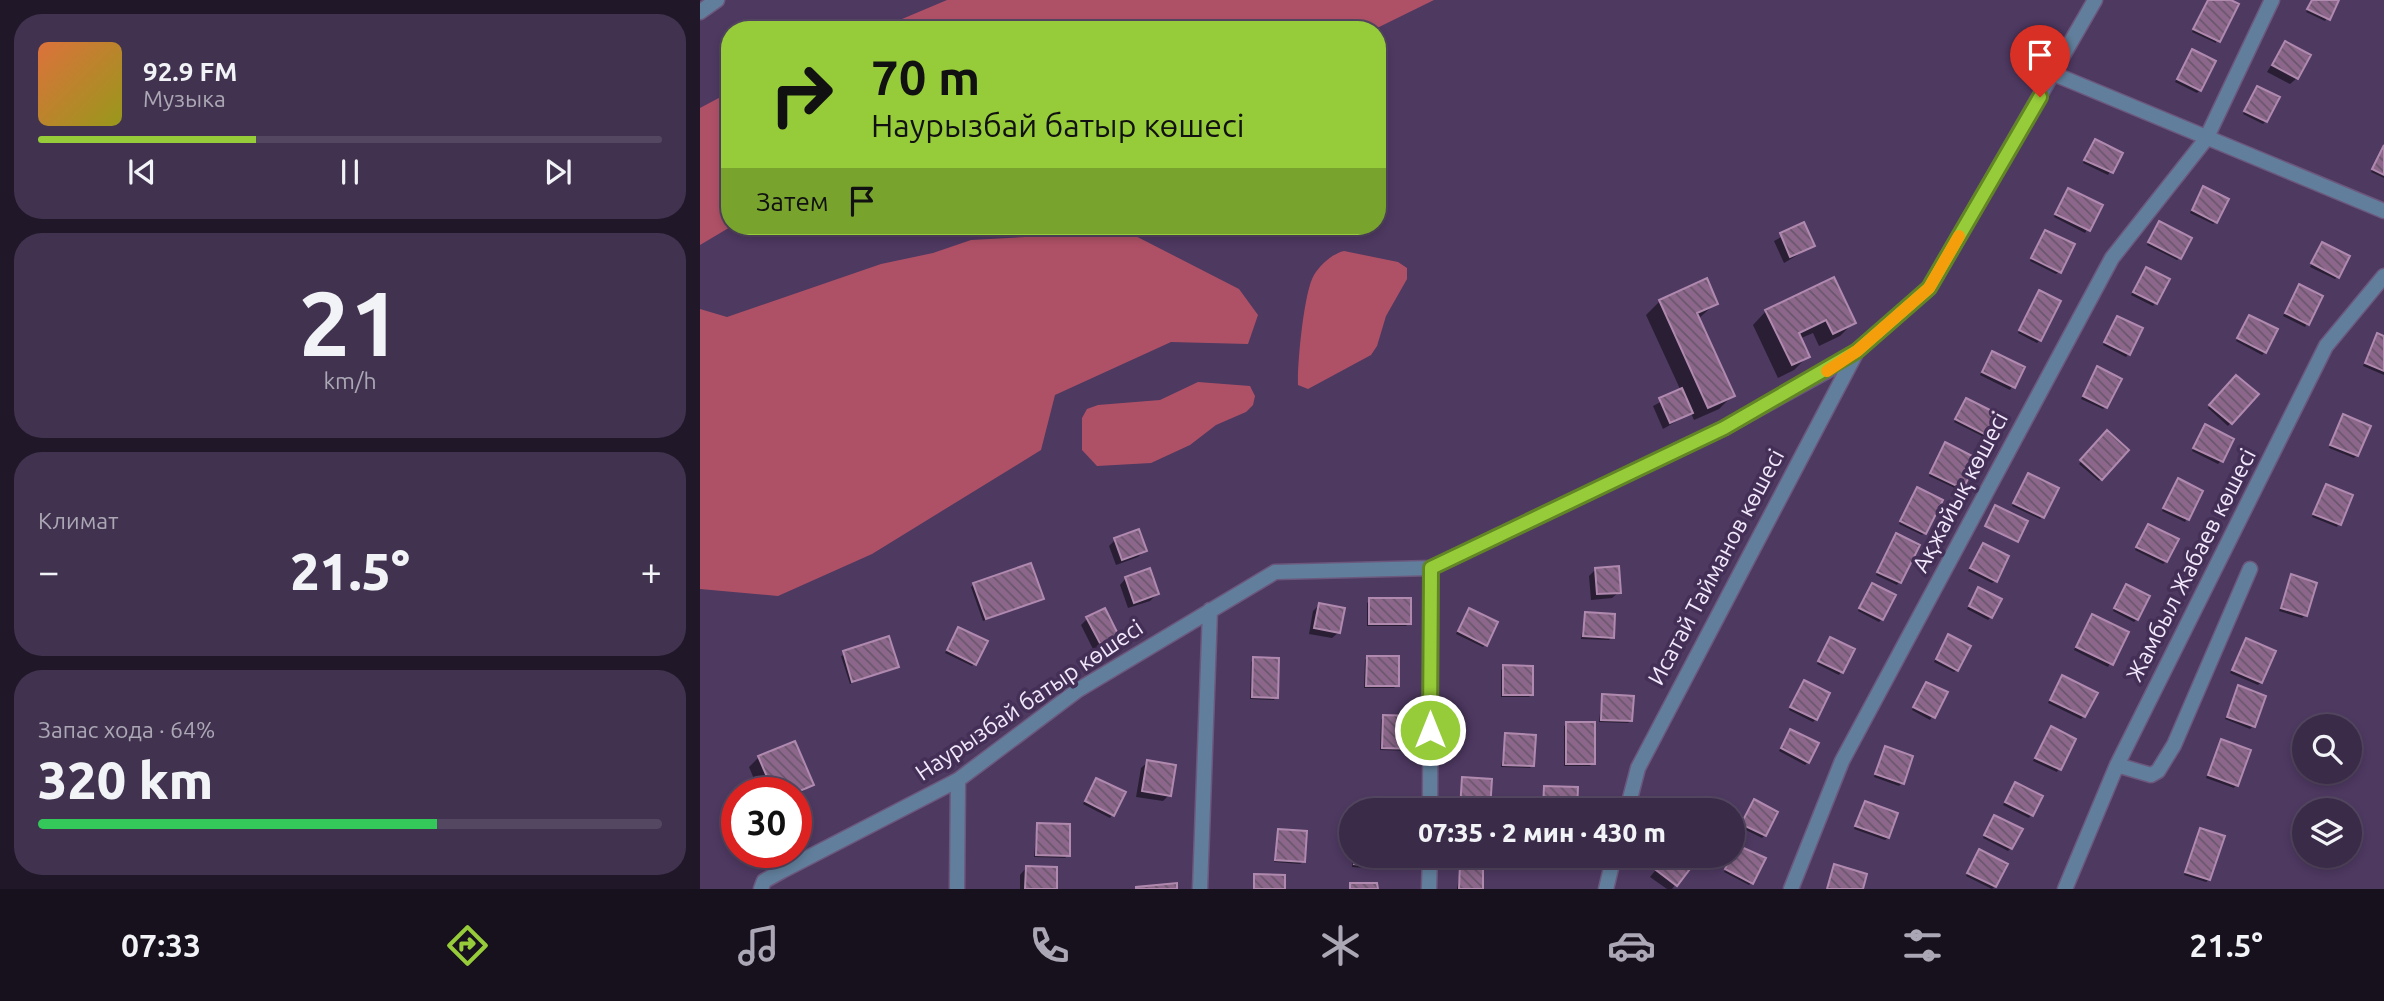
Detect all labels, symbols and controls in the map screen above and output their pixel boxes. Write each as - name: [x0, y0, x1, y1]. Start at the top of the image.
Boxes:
- pin: [2010, 25, 2070, 97]
- icon: arrive: [2021, 36, 2059, 74]
- icon: right: [756, 49, 847, 140]
- text: 70 m: [871, 49, 980, 104]
- text: 92.9 FM: [143, 57, 237, 86]
- text: Музыка: [143, 86, 226, 111]
- text: Наурызбай батыр көшесі: [871, 107, 1245, 143]
- icon: previous: [123, 153, 161, 191]
- icon: pause: [331, 153, 369, 191]
- icon: next: [539, 153, 577, 191]
- icon: arrive: [843, 182, 881, 220]
- text: Затем: [756, 187, 829, 216]
- text: 21: [299, 271, 401, 373]
- text: km/h: [323, 368, 377, 393]
- street label: Ақжайық көшесі: [1907, 408, 2012, 576]
- street label: Жамбыл Жабаев көшесі: [2121, 444, 2260, 685]
- street label: Исатай Тайманов көшесі: [1643, 445, 1788, 689]
- text: Климат: [38, 508, 118, 533]
- text: 21.5°: [290, 542, 410, 600]
- text: −: [38, 550, 59, 592]
- text: +: [641, 550, 662, 592]
- street label: Наурызбай батыр көшесі: [910, 614, 1147, 785]
- position arrow: [1393, 693, 1467, 767]
- map controls: [2292, 714, 2362, 868]
- button: search: [2292, 714, 2362, 784]
- text: Запас хода · 64%: [38, 717, 215, 742]
- text: 320 km: [38, 751, 213, 809]
- speed limit sign: 30: [721, 777, 812, 868]
- button: layers: [2292, 798, 2362, 868]
- text: 07:35 · 2 мин · 430 m: [1418, 818, 1666, 847]
- icon: directions: [443, 921, 492, 970]
- icon: music: [734, 921, 783, 970]
- icon: phone: [1025, 921, 1074, 970]
- icon: climate: [1316, 921, 1365, 970]
- icon: car: [1607, 921, 1656, 970]
- icon: filters: [1898, 921, 1947, 970]
- text: 07:33: [121, 927, 201, 963]
- text: 21.5°: [2190, 927, 2263, 963]

